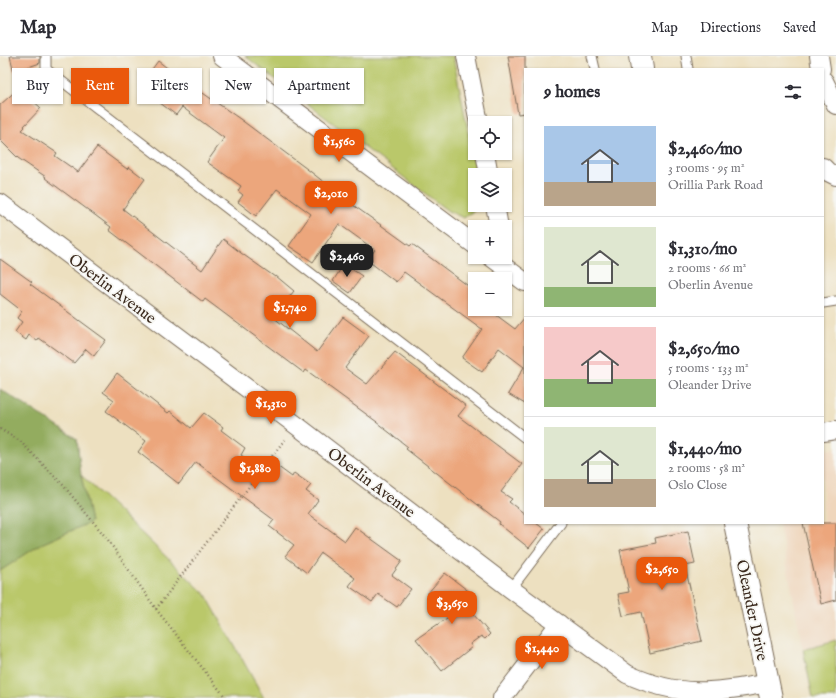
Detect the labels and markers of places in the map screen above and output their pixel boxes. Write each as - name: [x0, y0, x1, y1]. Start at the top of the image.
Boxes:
- pin: $1,560: [306, 129, 372, 163]
- pin: $2,010: [298, 181, 364, 215]
- pin: $2,460: [314, 244, 380, 278]
- pin: $1,740: [257, 295, 323, 329]
- pin: $1,310: [238, 391, 304, 425]
- pin: $1,880: [222, 456, 288, 490]
- pin: $2,650: [629, 557, 695, 591]
- pin: $3,650: [419, 591, 485, 625]
- pin: $1,440: [509, 636, 575, 670]

